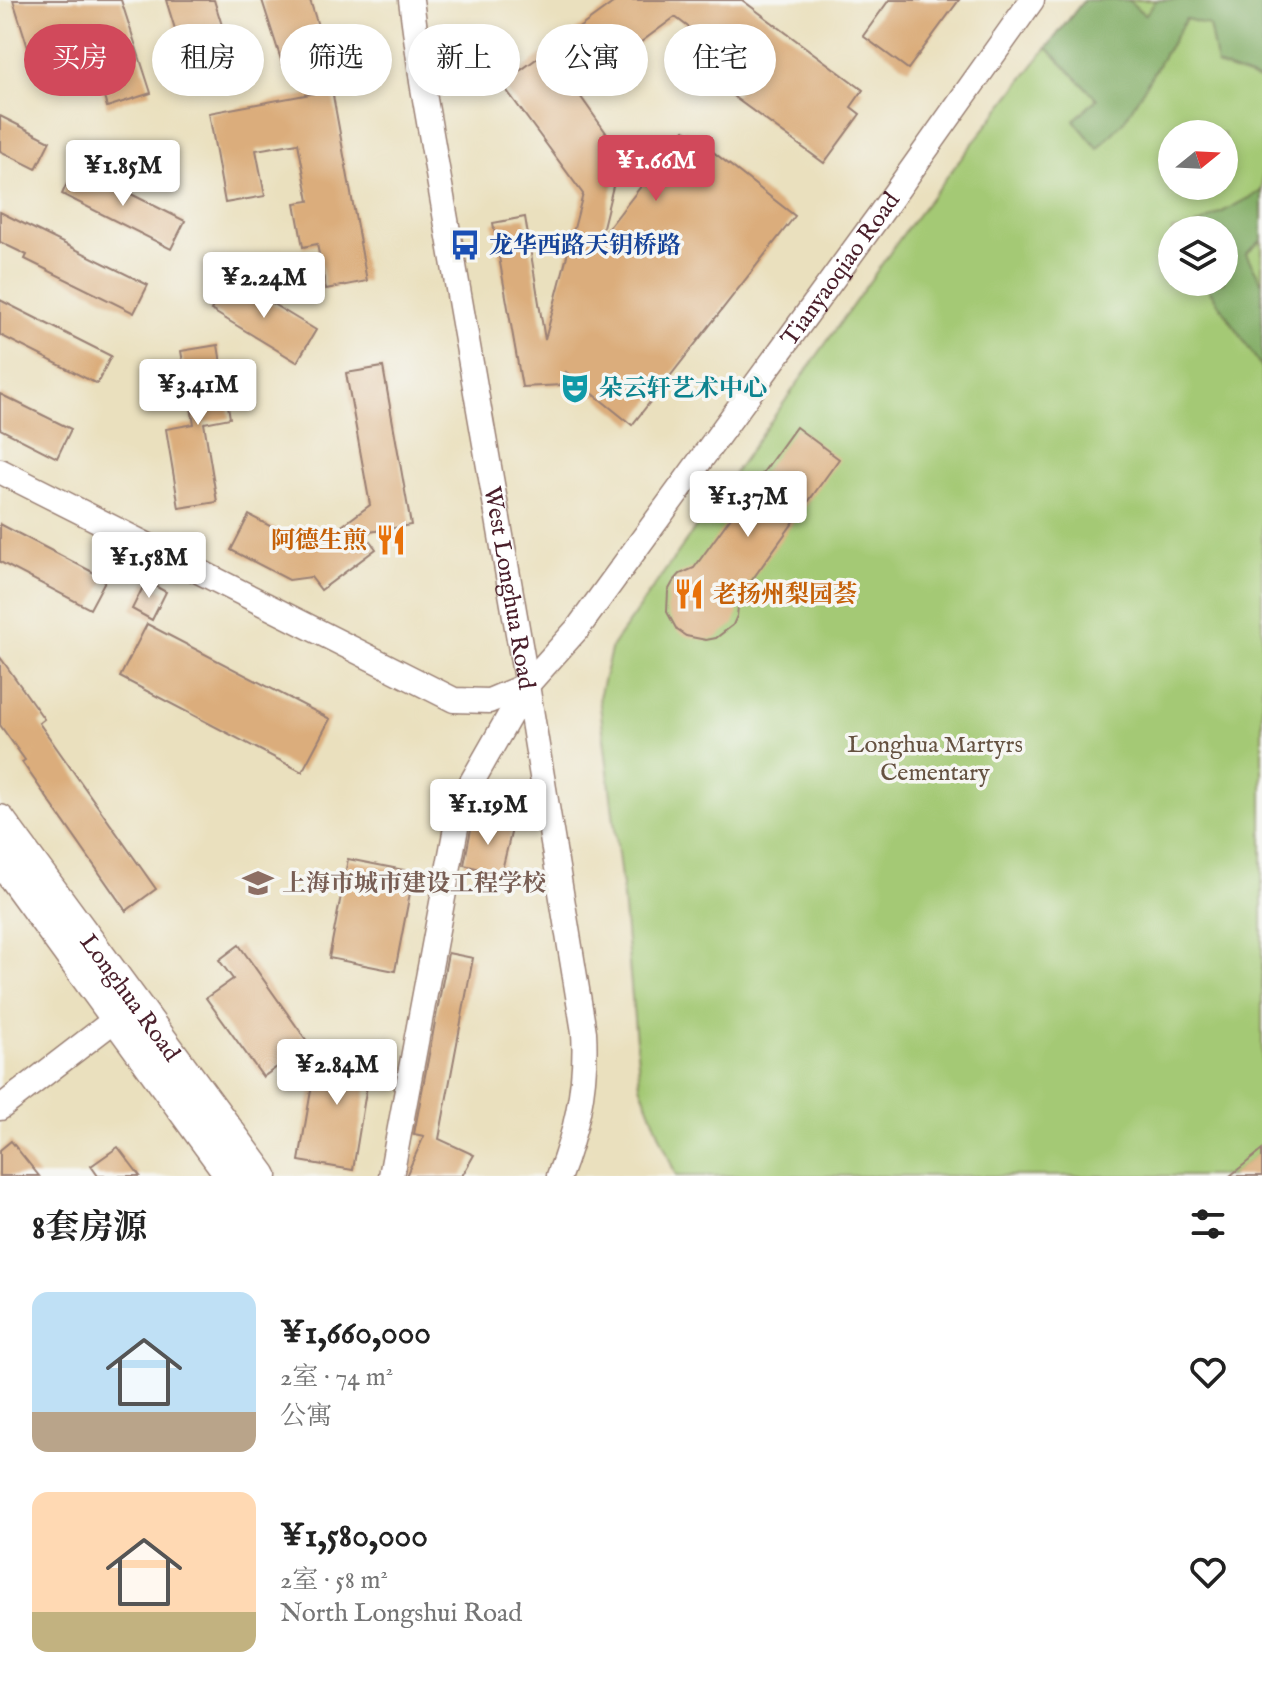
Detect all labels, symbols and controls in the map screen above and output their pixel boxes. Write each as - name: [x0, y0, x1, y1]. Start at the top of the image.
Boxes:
- chip: 买房: [24, 24, 136, 96]
- chip: 租房: [152, 24, 264, 96]
- chip: 筛选: [280, 24, 392, 96]
- chip: 新上: [408, 24, 520, 96]
- chip: 公寓: [536, 24, 648, 96]
- chip: 住宅: [664, 24, 776, 96]
- north arrow: [1158, 120, 1238, 200]
- map controls: [1158, 120, 1238, 296]
- pin: ¥1.66M: [591, 135, 721, 203]
- pin: ¥1.85M: [58, 140, 188, 208]
- text: ¥1.66M: [616, 144, 696, 177]
- text: ¥1.85M: [84, 149, 162, 182]
- street label: Tianyaoqiao Road: [775, 187, 908, 353]
- button: layers: [1158, 216, 1238, 296]
- bus stop icon: 龙华西路天钥桥路: [448, 228, 482, 262]
- place label: 龙华西路天钥桥路: [489, 231, 681, 262]
- pin: ¥2.24M: [199, 252, 329, 320]
- text: ¥2.24M: [221, 261, 307, 294]
- pin: ¥3.41M: [133, 359, 263, 427]
- text: ¥3.41M: [157, 368, 239, 401]
- theatre icon: 朵云轩艺术中心: [558, 371, 592, 405]
- place label: 朵云轩艺术中心: [599, 374, 767, 405]
- pin: ¥1.37M: [683, 471, 813, 539]
- text: ¥1.37M: [708, 480, 788, 513]
- street label: West Longhua Road: [476, 484, 542, 692]
- restaurant icon: 阿德生煎: [374, 523, 408, 557]
- place label: 阿德生煎: [271, 526, 367, 557]
- pin: ¥1.58M: [84, 532, 214, 600]
- text: ¥1.58M: [110, 541, 188, 574]
- restaurant icon: 老扬州梨园荟: [672, 577, 706, 611]
- place label: 老扬州梨园荟: [713, 580, 857, 611]
- park label: Longhua Martyrs Cementary: [847, 730, 1023, 789]
- pin: ¥1.19M: [423, 779, 553, 847]
- text: ¥1.19M: [448, 788, 528, 821]
- school or university icon: 上海市城市建设工程学校: [241, 866, 275, 900]
- place label: 上海市城市建设工程学校: [282, 869, 546, 900]
- street label: Longhua Road: [72, 928, 187, 1068]
- pin: ¥2.84M: [272, 1039, 402, 1107]
- text: ¥2.84M: [295, 1048, 379, 1081]
- icon: filters: [1186, 1202, 1230, 1246]
- text: 8套房源: [32, 1207, 147, 1250]
- text: ¥1,660,000: [280, 1312, 431, 1355]
- icon: home: [96, 1324, 192, 1420]
- icon: heart: [1186, 1350, 1230, 1394]
- text: 2室 · 74 m²: [280, 1361, 393, 1394]
- text: 公寓: [280, 1400, 332, 1433]
- text: ¥1,580,000: [280, 1515, 428, 1558]
- icon: home: [96, 1524, 192, 1620]
- icon: heart: [1186, 1550, 1230, 1594]
- text: 2室 · 58 m²: [280, 1564, 388, 1597]
- text: North Longshui Road: [280, 1597, 522, 1630]

